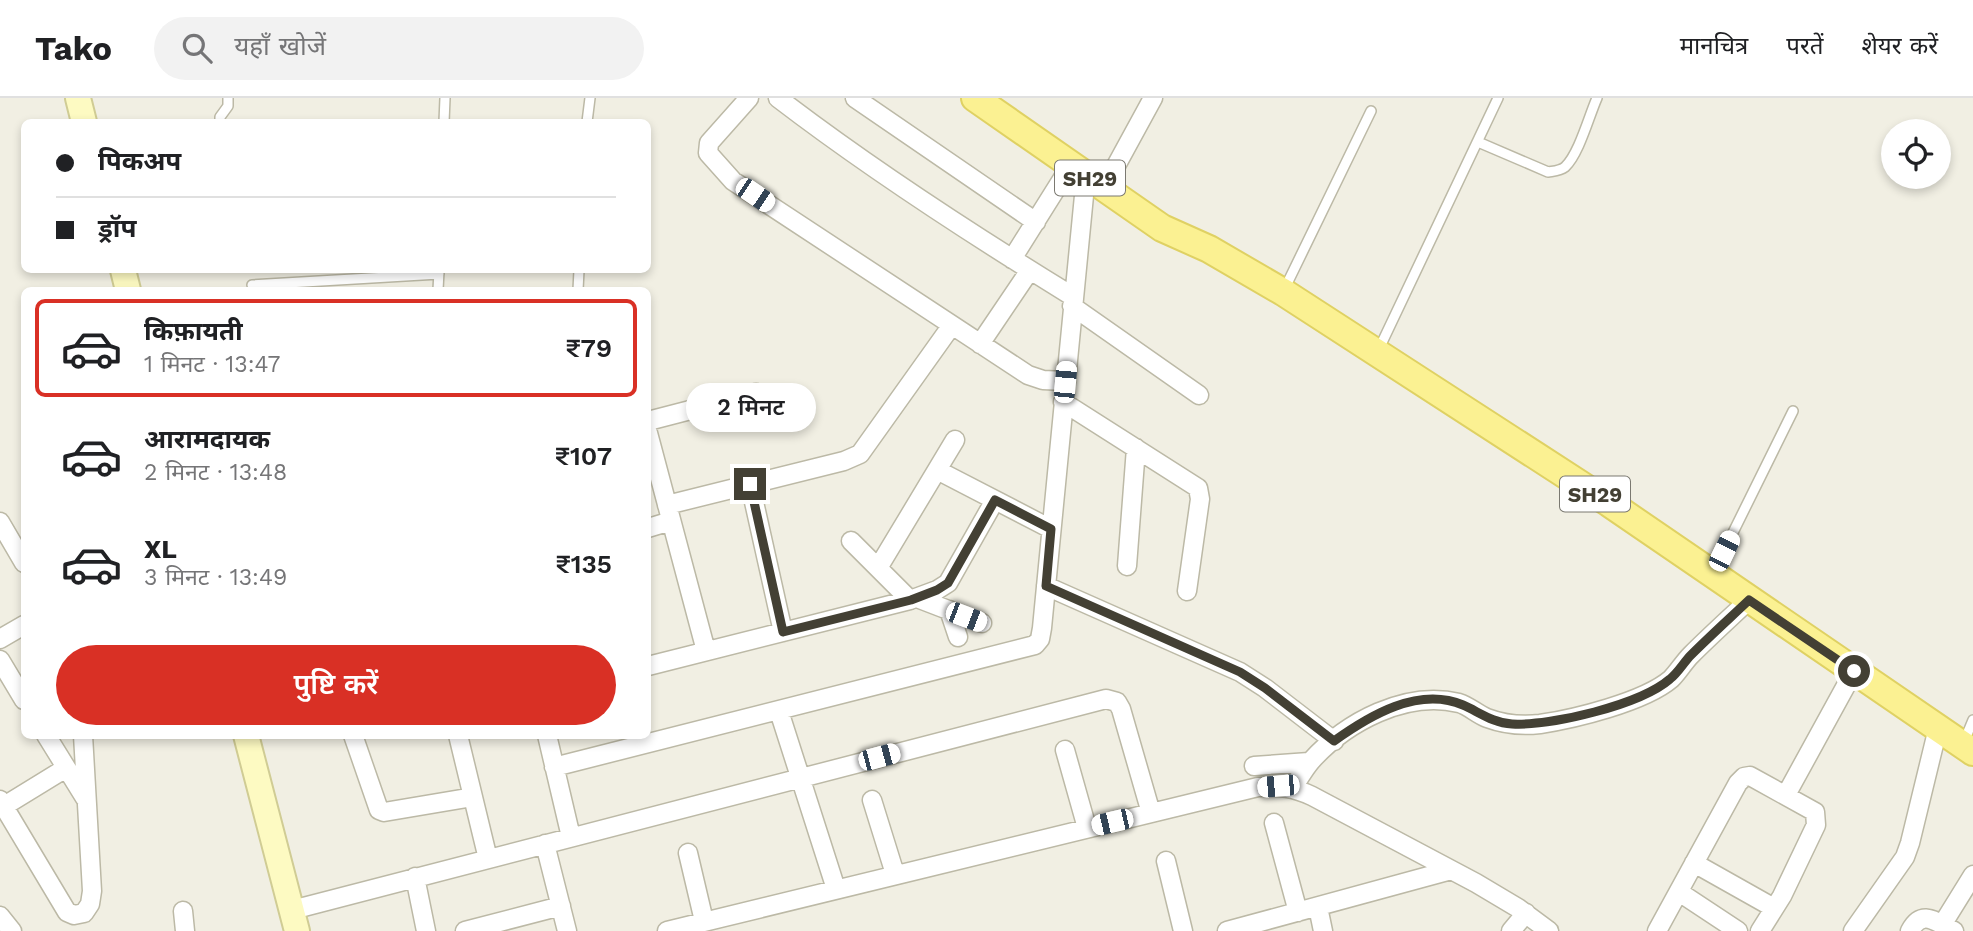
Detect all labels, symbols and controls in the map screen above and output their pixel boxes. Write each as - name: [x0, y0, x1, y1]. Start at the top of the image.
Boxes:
- search box: [154, 17, 644, 80]
- text: Tako: [35, 29, 112, 68]
- icon: search: [178, 29, 216, 67]
- text: यहाँ खोजें: [234, 31, 326, 61]
- text: मानचित्र: [1680, 32, 1748, 60]
- text: परतें: [1786, 32, 1824, 60]
- text: शेयर करें: [1862, 32, 1938, 60]
- map controls: [1881, 119, 1951, 189]
- button: locate: [1881, 119, 1951, 189]
- text: पिकअप: [98, 146, 181, 176]
- road number: SH29: [1055, 160, 1125, 196]
- car: [732, 175, 779, 215]
- text: ड्रॉप: [98, 213, 136, 243]
- text: किफ़ायती: [144, 316, 243, 346]
- icon: car: [60, 317, 123, 380]
- text: ₹79: [565, 333, 612, 363]
- text: 1 मिनट · 13:47: [144, 351, 280, 378]
- car: [1053, 360, 1078, 404]
- callout: 2 मिनट: [685, 382, 815, 432]
- text: 2 मिनट: [717, 394, 785, 421]
- text: आरामदायक: [144, 424, 270, 454]
- icon: car: [60, 425, 123, 488]
- text: ₹107: [555, 441, 612, 471]
- text: 2 मिनट · 13:48: [144, 459, 287, 486]
- route end: [734, 468, 766, 500]
- road number: SH29: [1560, 476, 1630, 512]
- car: [1706, 528, 1743, 574]
- icon: car: [60, 533, 123, 596]
- text: XL: [144, 534, 177, 564]
- text: ₹135: [556, 549, 612, 579]
- text: 3 मिनट · 13:49: [144, 564, 287, 591]
- car: [943, 600, 990, 634]
- button: पुष्टि करें: [56, 645, 616, 725]
- route start: [1838, 655, 1870, 687]
- car: [856, 741, 903, 773]
- car: [1257, 774, 1300, 798]
- car: [1090, 807, 1135, 837]

